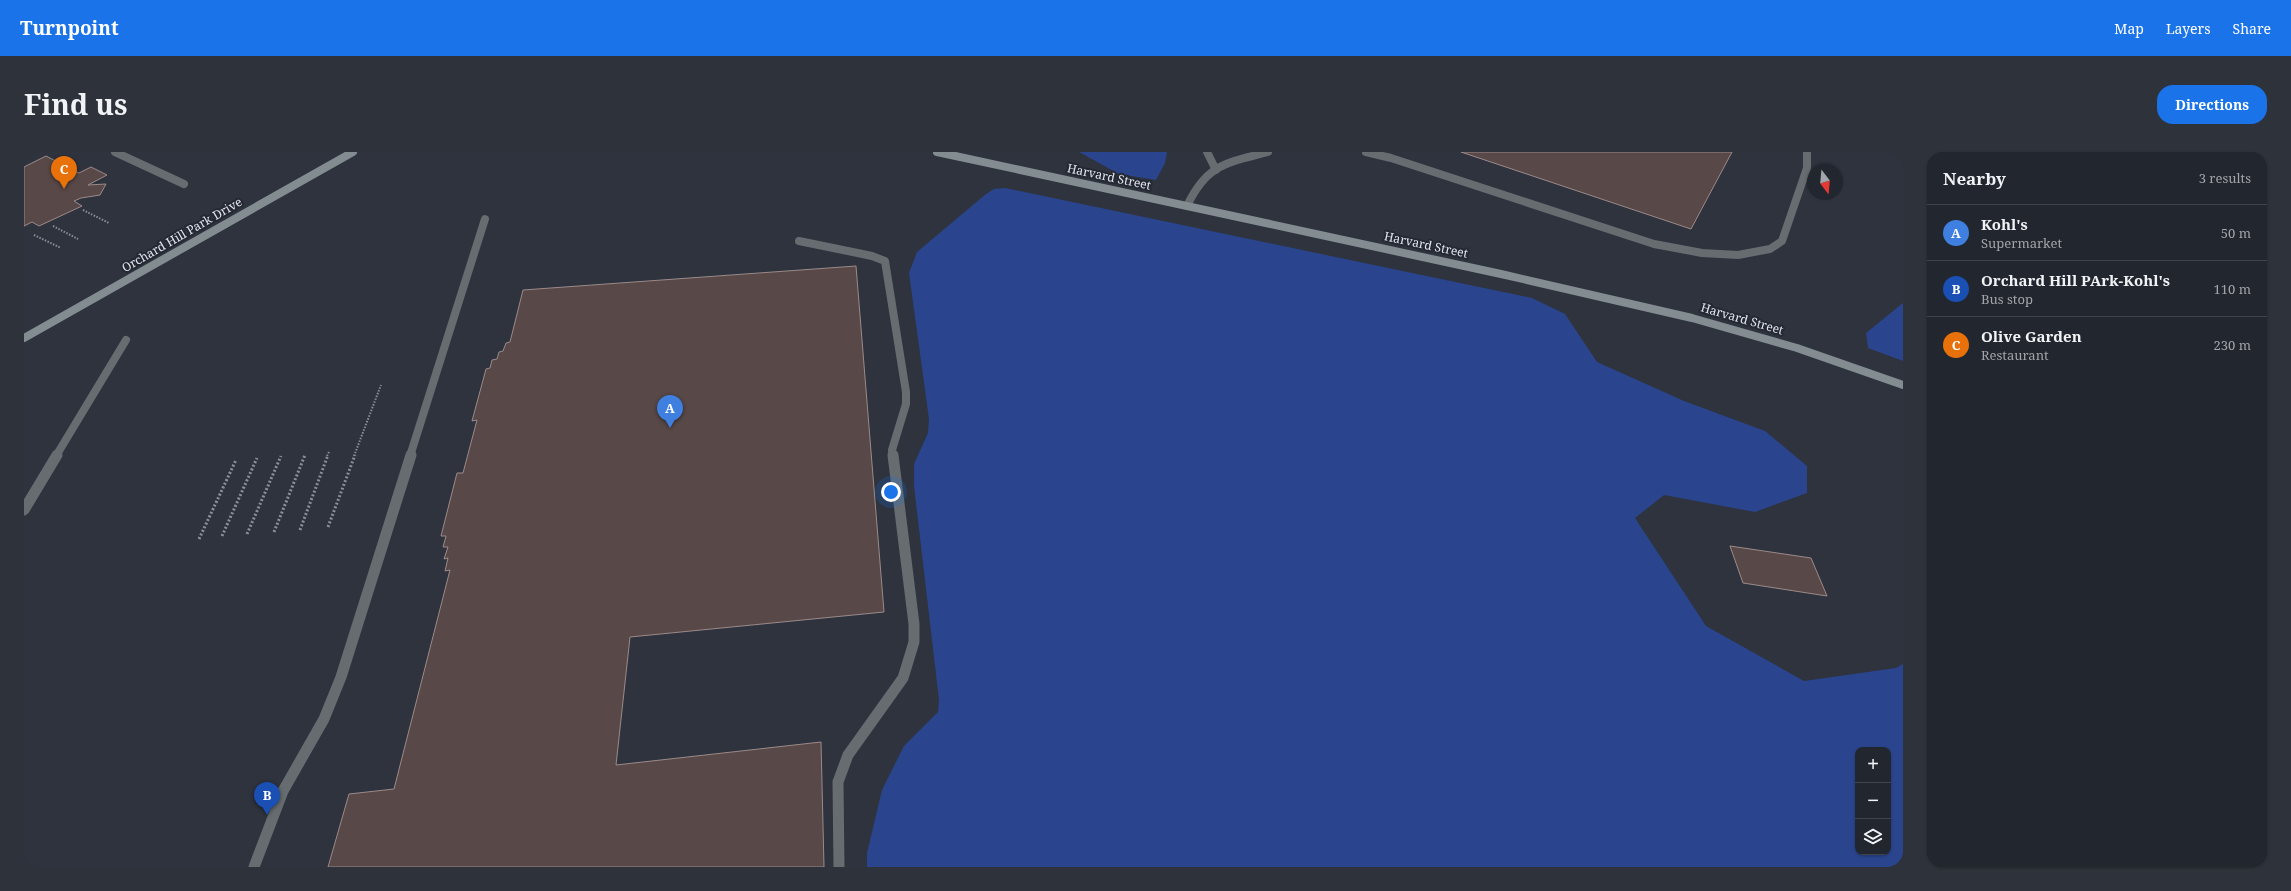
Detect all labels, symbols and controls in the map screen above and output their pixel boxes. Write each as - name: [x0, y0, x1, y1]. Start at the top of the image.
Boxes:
- text: Turnpoint: [20, 15, 119, 41]
- text: Map: [2114, 19, 2144, 38]
- text: Layers: [2166, 19, 2211, 38]
- text: Share: [2233, 19, 2271, 38]
- text: Find us: [24, 85, 128, 123]
- button: Directions: [2157, 85, 2267, 124]
- pin: C: [51, 156, 77, 189]
- street label: Harvard Street: [1066, 159, 1153, 194]
- north arrow: [1807, 164, 1843, 200]
- text: Nearby: [1943, 167, 2006, 190]
- text: 3 results: [2199, 169, 2251, 187]
- street label: Orchard Hill Park Drive: [118, 193, 245, 276]
- text: Kohl's: [1981, 214, 2028, 234]
- text: A: [1951, 224, 1961, 242]
- text: 50 m: [2221, 224, 2251, 242]
- street label: Harvard Street: [1383, 227, 1470, 262]
- text: Supermarket: [1981, 234, 2062, 252]
- text: Orchard Hill PArk-Kohl's: [1981, 270, 2170, 290]
- text: B: [1952, 280, 1960, 298]
- text: 110 m: [2214, 280, 2251, 298]
- text: Bus stop: [1981, 290, 2033, 308]
- street label: Harvard Street: [1699, 299, 1785, 338]
- text: Olive Garden: [1981, 326, 2082, 346]
- text: C: [1952, 336, 1960, 354]
- text: 230 m: [2214, 336, 2251, 354]
- text: Restaurant: [1981, 346, 2049, 364]
- pin: A: [657, 395, 683, 428]
- your location: [881, 482, 901, 502]
- map controls: [1855, 747, 1891, 855]
- button: +: [1855, 747, 1891, 783]
- pin: B: [254, 782, 280, 815]
- button: −: [1855, 783, 1891, 819]
- button: layers: [1855, 819, 1891, 855]

